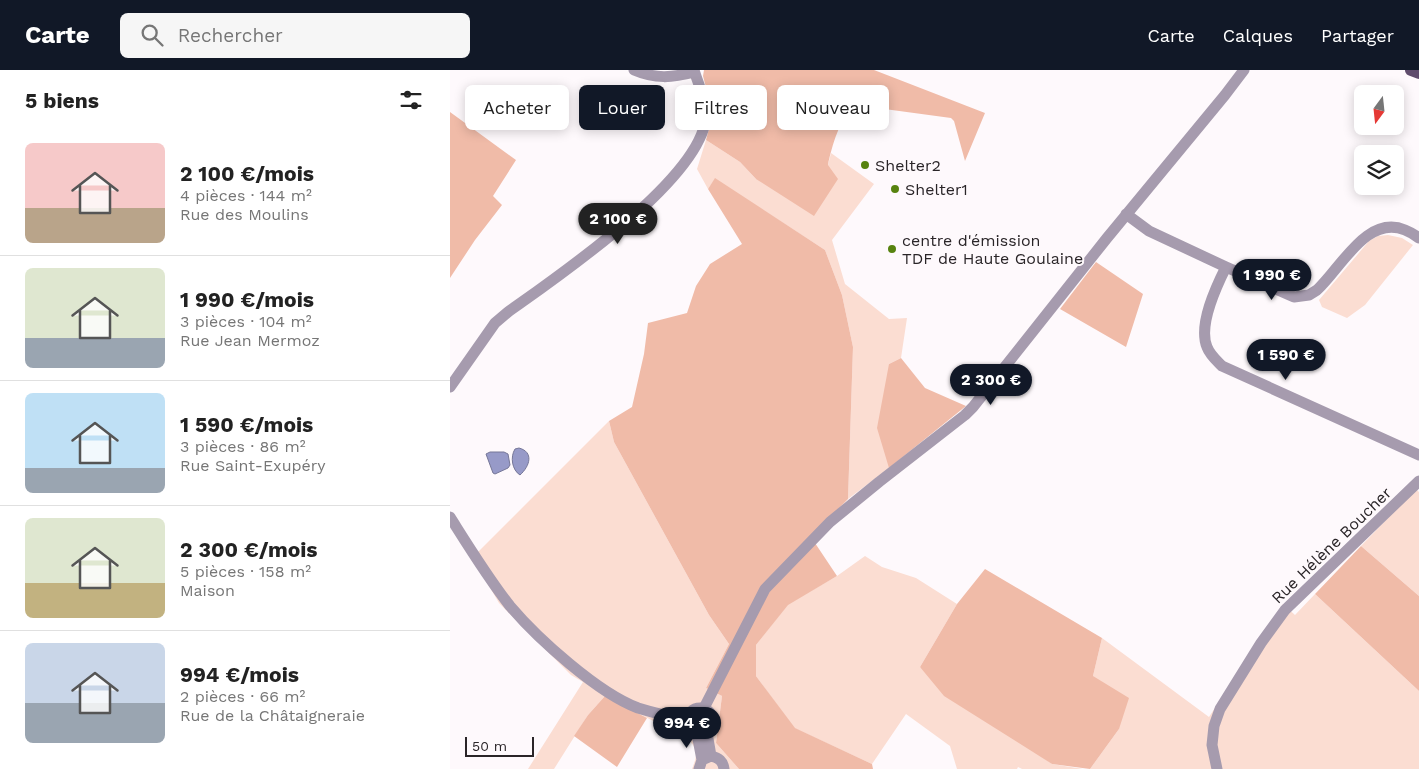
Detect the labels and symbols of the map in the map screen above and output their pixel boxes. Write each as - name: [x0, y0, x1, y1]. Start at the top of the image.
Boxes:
- north arrow: [1354, 85, 1404, 135]
- place label: Shelter2: [875, 156, 941, 175]
- marker: Shelter2: [859, 159, 871, 171]
- place label: Shelter1: [905, 180, 968, 199]
- marker: Shelter1: [889, 183, 901, 195]
- pin: 2 100 €: [572, 202, 664, 245]
- place label: centre d'émission TDF de Haute Goulaine: [902, 231, 1083, 268]
- marker: centre d'émission TDF de Haute Goulaine: [886, 243, 898, 255]
- pin: 1 990 €: [1226, 258, 1318, 301]
- pin: 1 590 €: [1240, 338, 1332, 381]
- pin: 2 300 €: [945, 364, 1037, 406]
- street label: Rue Hélène Boucher: [1268, 483, 1396, 607]
- pin: 994 €: [652, 706, 722, 749]
- scale bar: [465, 734, 534, 757]

